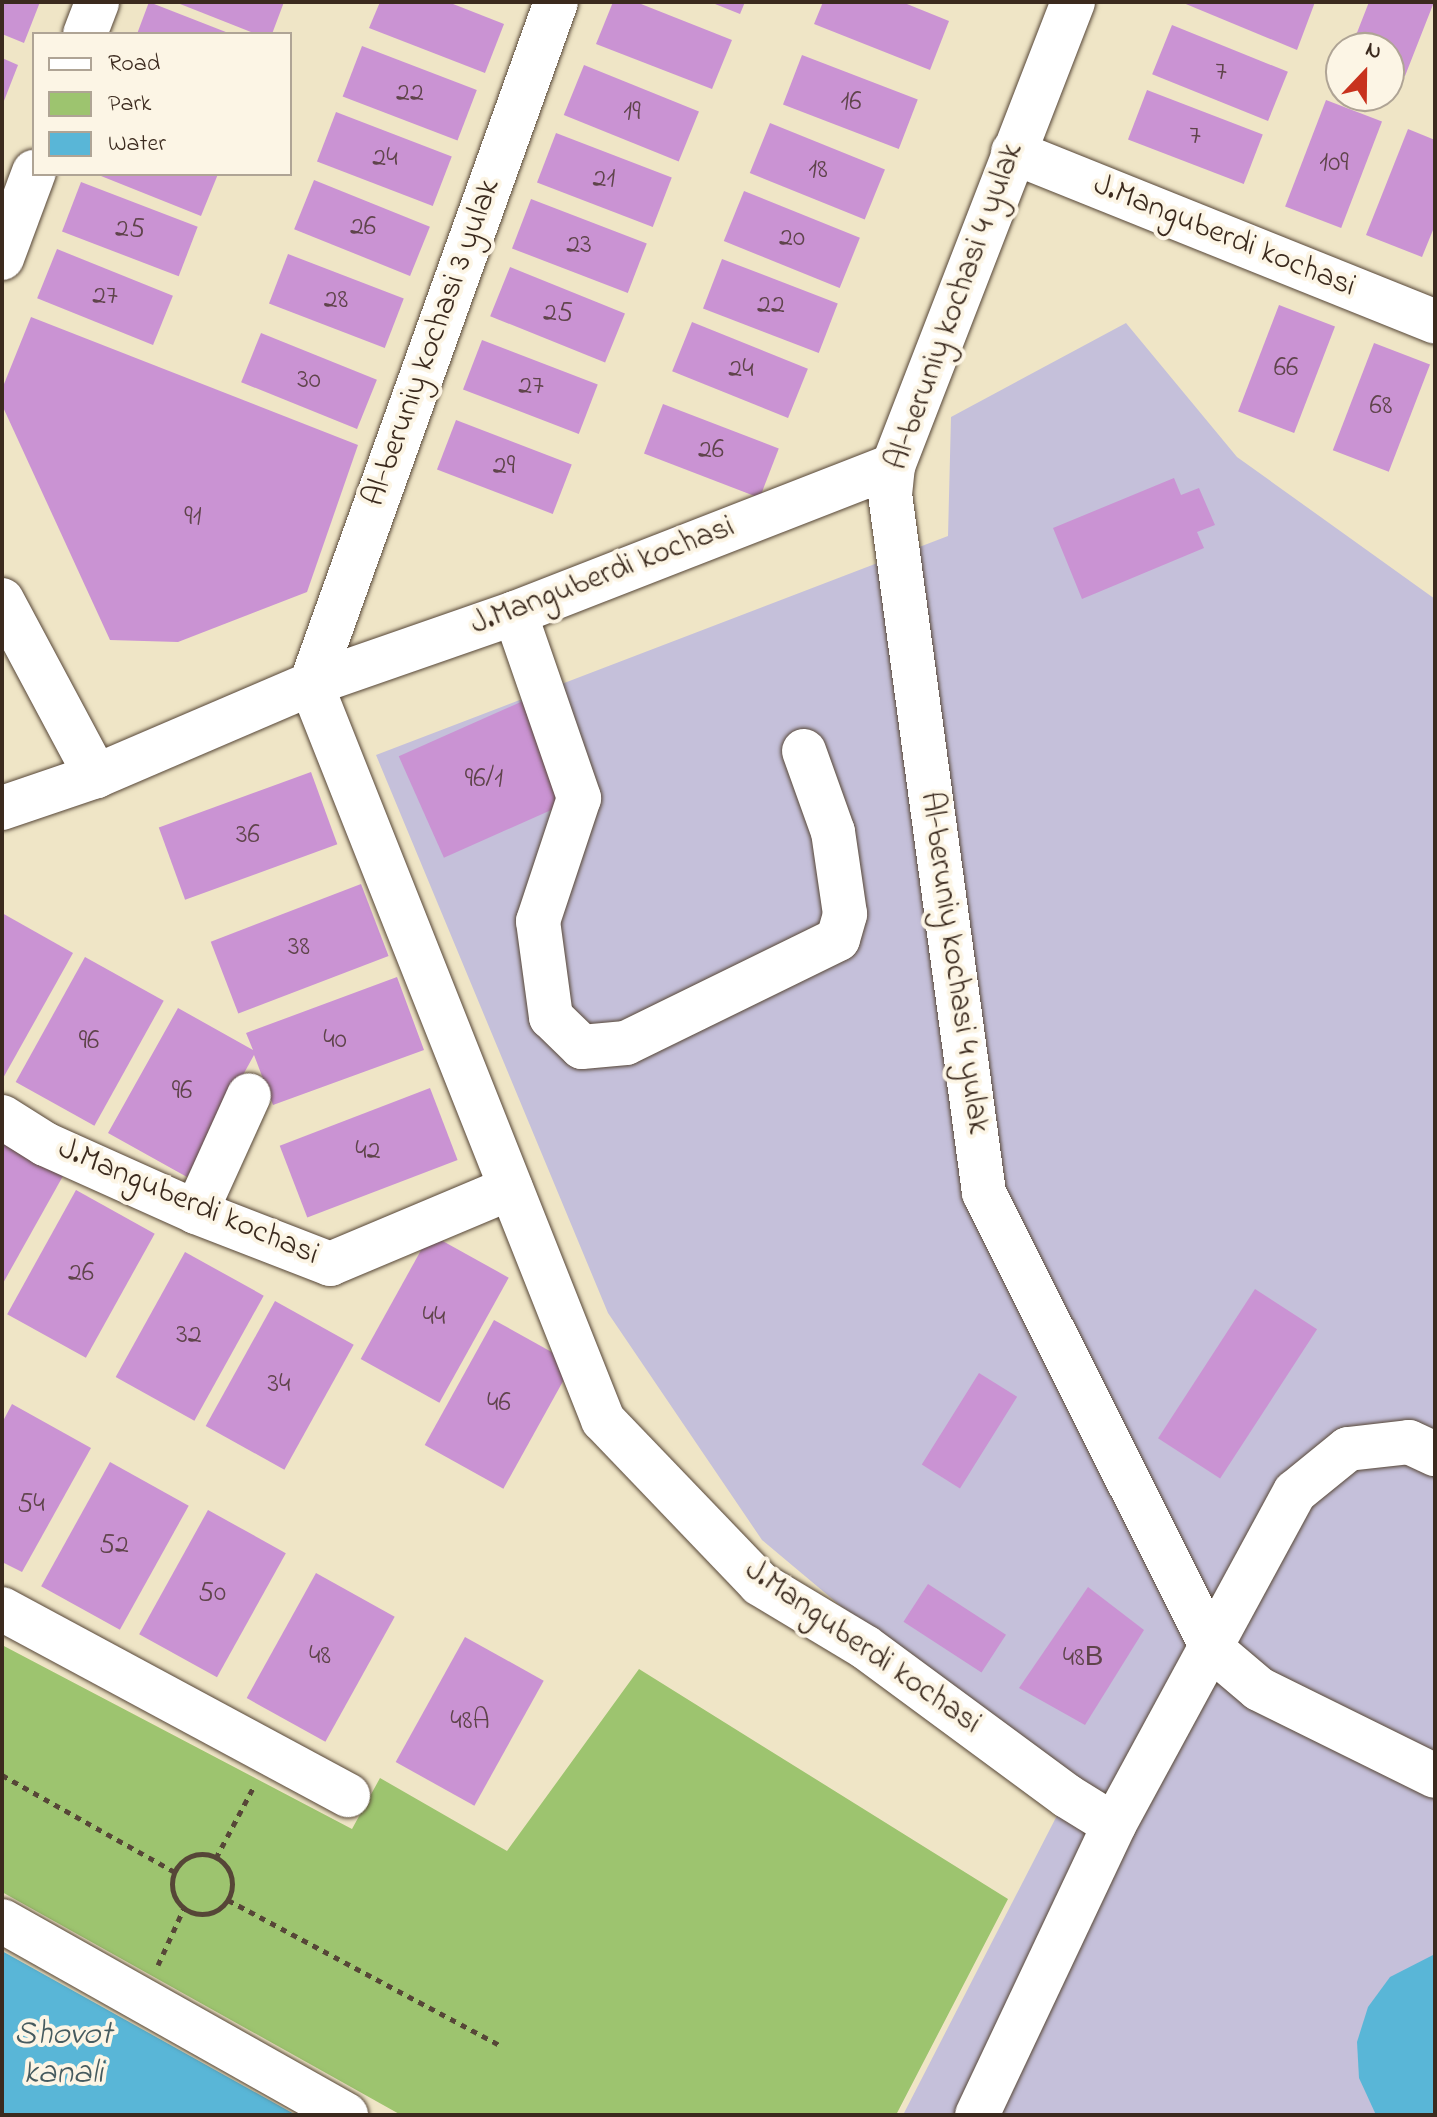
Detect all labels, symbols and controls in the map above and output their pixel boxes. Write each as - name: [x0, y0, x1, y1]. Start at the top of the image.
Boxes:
- legend: [32, 32, 292, 176]
- north arrow: [1325, 32, 1405, 112]
- text: N: [1360, 34, 1386, 69]
- text: Road: [108, 47, 160, 82]
- house number: 7: [1215, 56, 1227, 90]
- house number: 22: [396, 77, 424, 111]
- house number: 16: [840, 86, 862, 120]
- text: Park: [108, 87, 151, 122]
- house number: 19: [623, 96, 641, 130]
- house number: 7: [1189, 120, 1201, 154]
- text: Water: [108, 127, 166, 162]
- street label: Al-beruniy kochasi 4 yulak: [879, 138, 1033, 476]
- house number: 24: [372, 142, 398, 176]
- house number: 109: [1319, 147, 1349, 181]
- house number: 18: [808, 154, 828, 188]
- house number: 21: [593, 163, 615, 197]
- street label: J.Manguberdi kochasi: [1087, 167, 1361, 307]
- street label: Al-beruniy kochasi 3 yulak: [356, 174, 510, 512]
- house number: 26: [350, 211, 376, 245]
- house number: 25: [115, 213, 145, 247]
- house number: 20: [779, 222, 805, 256]
- house number: 23: [566, 229, 592, 263]
- house number: 27: [92, 280, 118, 314]
- house number: 28: [324, 284, 348, 318]
- house number: 22: [757, 289, 785, 323]
- house number: 25: [543, 297, 573, 331]
- house number: 66: [1274, 352, 1298, 386]
- house number: 24: [728, 353, 754, 387]
- house number: 30: [297, 364, 321, 398]
- house number: 27: [518, 370, 544, 404]
- house number: 68: [1370, 390, 1392, 424]
- house number: 26: [698, 434, 724, 468]
- house number: 29: [493, 450, 515, 484]
- house number: 91: [184, 501, 202, 535]
- street label: J.Manguberdi kochasi: [466, 509, 740, 645]
- house number: 96/1: [465, 763, 503, 797]
- street label: Al-beruniy kochasi 4 yulak: [910, 789, 996, 1137]
- house number: 36: [236, 819, 260, 853]
- house number: 38: [288, 931, 310, 965]
- house number: 40: [323, 1024, 347, 1058]
- house number: 96: [79, 1025, 99, 1059]
- house number: 96: [172, 1075, 192, 1109]
- street label: J.Manguberdi kochasi: [52, 1131, 324, 1275]
- house number: 42: [355, 1135, 381, 1169]
- house number: 26: [68, 1257, 94, 1291]
- house number: 44: [422, 1301, 446, 1335]
- house number: 32: [176, 1319, 202, 1353]
- house number: 34: [267, 1368, 291, 1402]
- house number: 46: [487, 1387, 511, 1421]
- house number: 54: [17, 1488, 45, 1522]
- house number: 52: [99, 1529, 129, 1563]
- street label: J.Manguberdi kochasi: [737, 1552, 987, 1744]
- house number: 50: [198, 1577, 226, 1611]
- house number: 48: [309, 1640, 331, 1674]
- house number: 48В: [1063, 1642, 1103, 1676]
- house number: 48A: [450, 1705, 490, 1739]
- water label: Shovot kanali: [14, 2015, 112, 2094]

